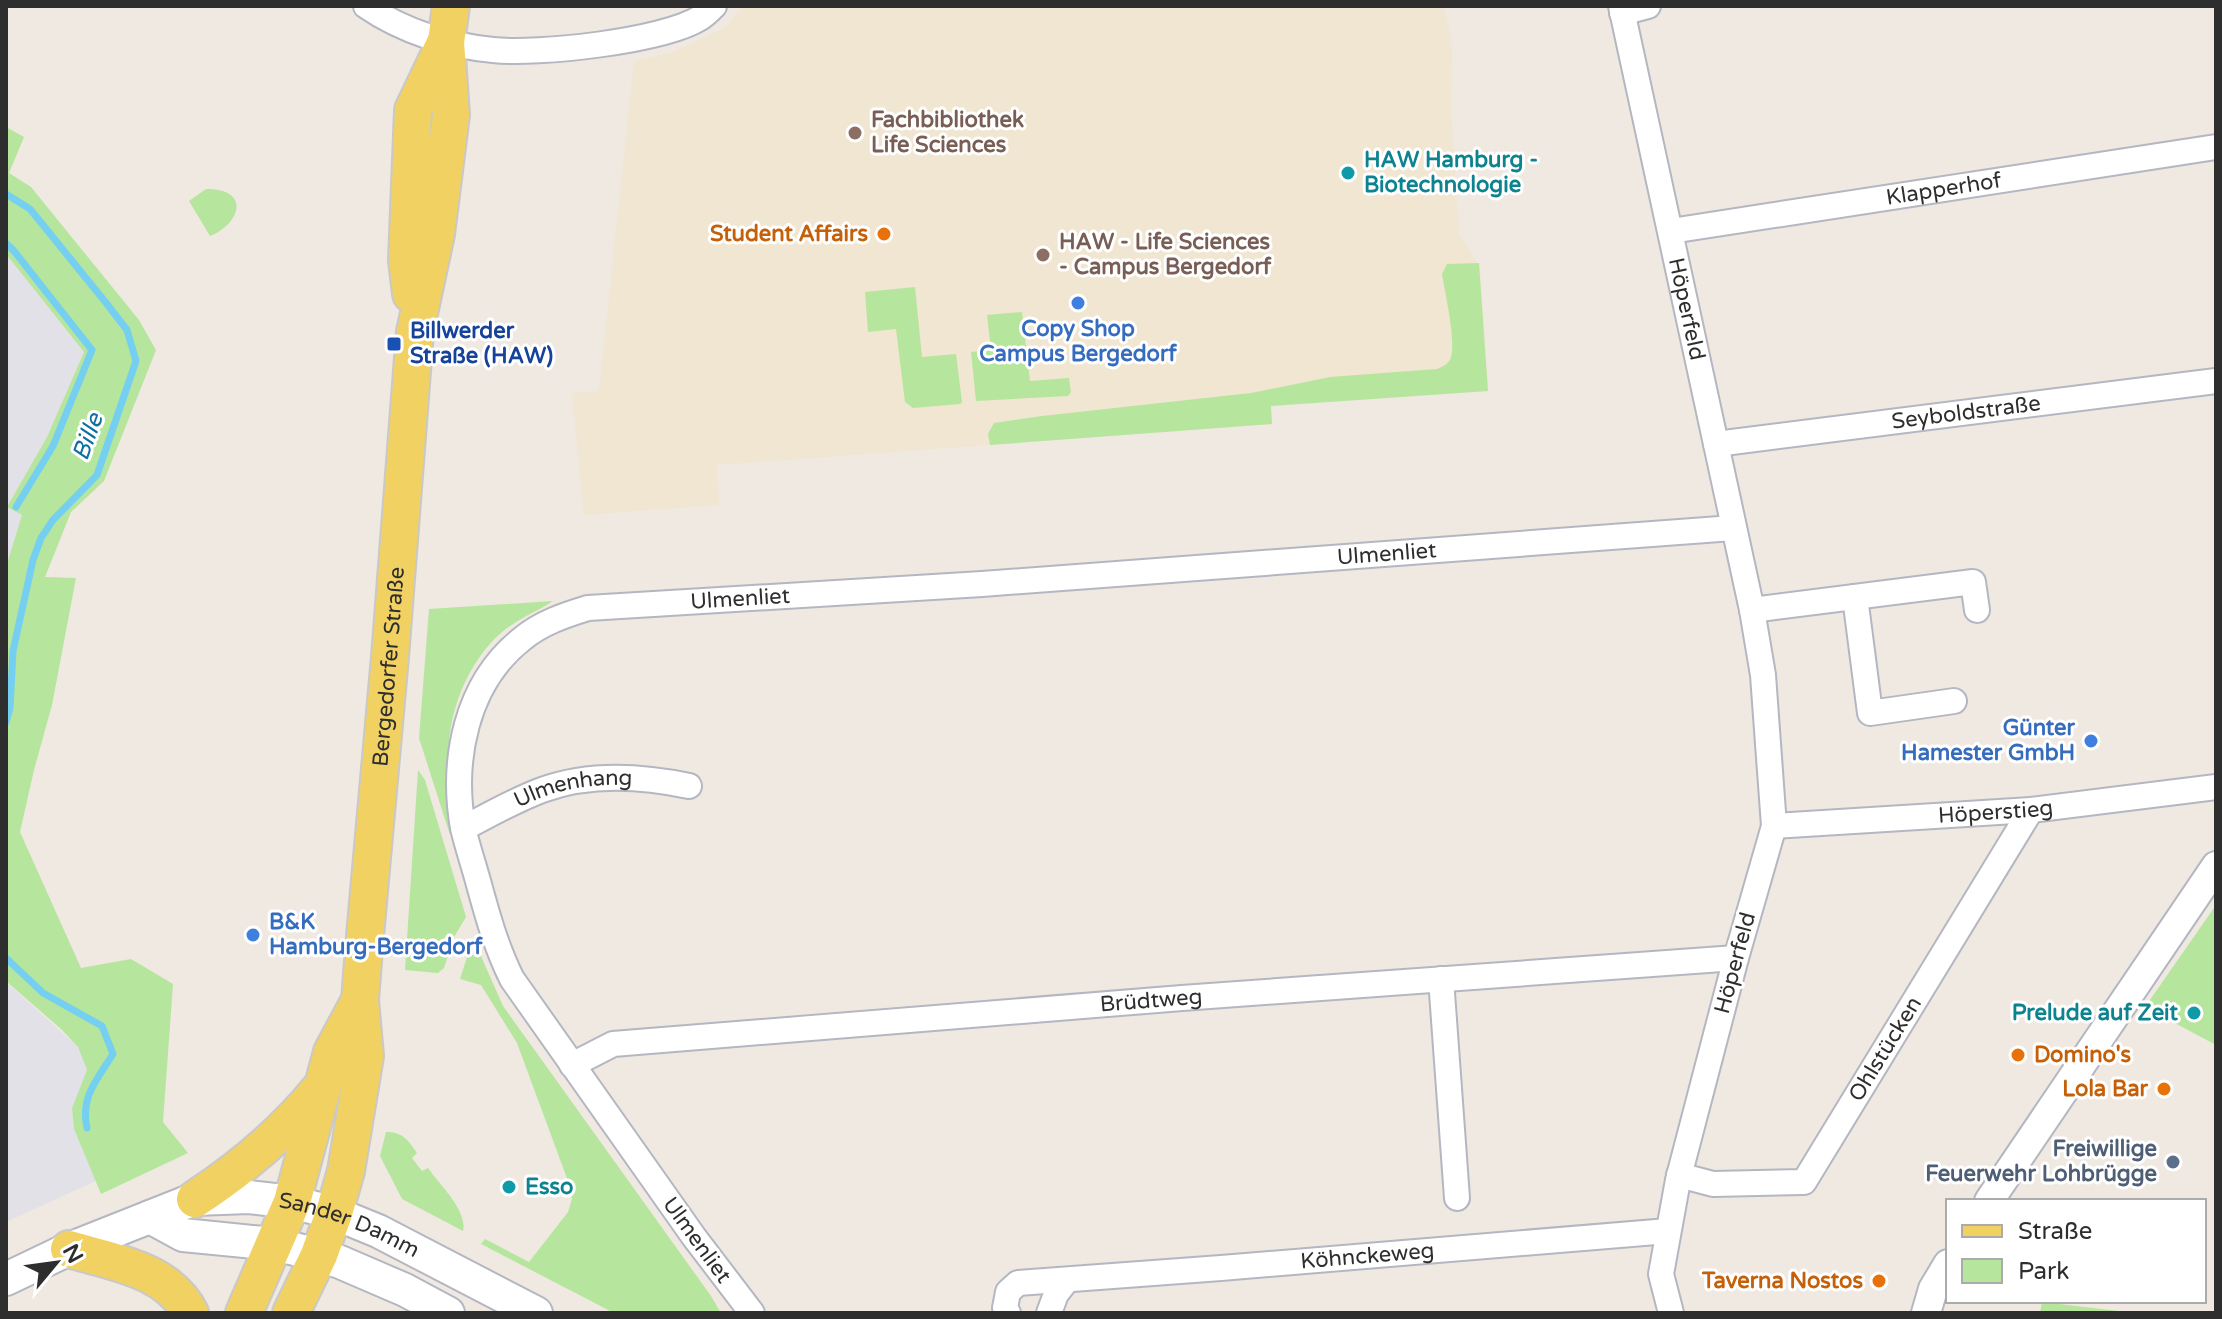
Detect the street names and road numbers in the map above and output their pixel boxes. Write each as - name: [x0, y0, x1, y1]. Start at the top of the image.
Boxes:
- street label: Klapperhof: [1884, 167, 2004, 211]
- street label: Höperfeld: [1663, 255, 1710, 363]
- street label: Seyboldstraße: [1890, 390, 2042, 435]
- street label: Ulmenliet: [1336, 537, 1437, 570]
- street label: Bergedorfer Straße: [367, 566, 410, 768]
- street label: Ulmenliet: [690, 583, 791, 615]
- street label: Ulmenhang: [510, 765, 633, 813]
- street label: Höperstieg: [1937, 794, 2055, 829]
- street label: Höperfeld: [1709, 909, 1761, 1017]
- street label: Brüdtweg: [1099, 984, 1203, 1018]
- street label: Ohlstücken: [1843, 992, 1927, 1106]
- street label: Sander Damm: [277, 1188, 424, 1263]
- street label: Ulmenliet: [657, 1192, 737, 1288]
- street label: Köhnckeweg: [1299, 1237, 1435, 1274]

